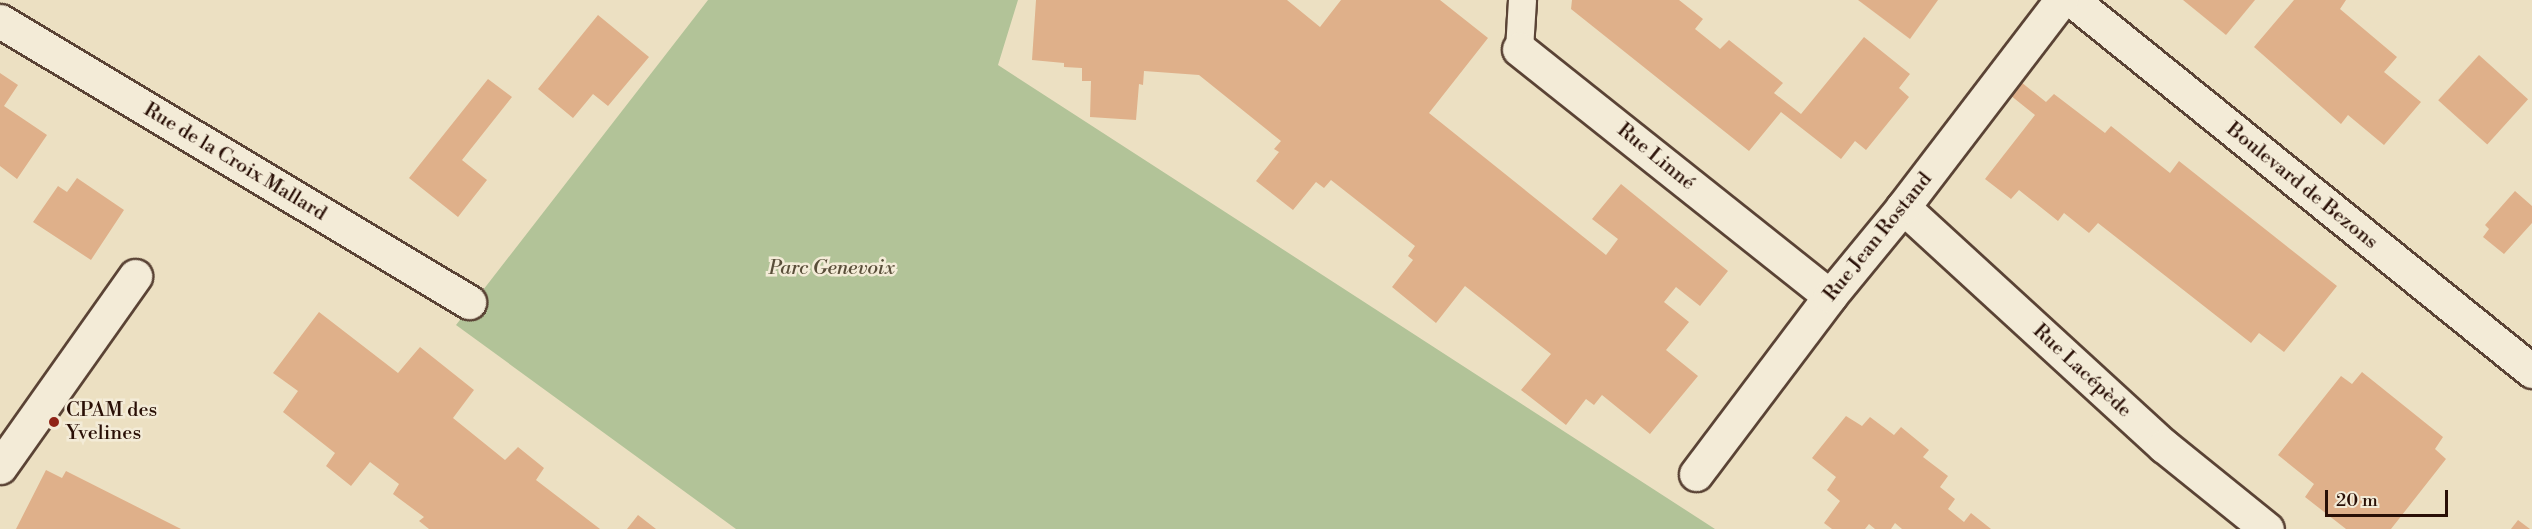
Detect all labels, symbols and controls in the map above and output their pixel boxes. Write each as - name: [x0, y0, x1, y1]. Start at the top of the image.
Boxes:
- street label: Rue de la Croix Mallard: [139, 98, 331, 226]
- street label: Rue Linné: [1612, 118, 1700, 196]
- street label: Boulevard de Bezons: [2221, 118, 2383, 254]
- street label: Rue Jean Rostand: [1819, 168, 1937, 306]
- park label: Parc Genevoix: [769, 256, 895, 280]
- street label: Rue Lacépède: [2028, 319, 2136, 423]
- place label: CPAM des Yvelines: [66, 398, 157, 445]
- marker: CPAM des Yvelines: [47, 415, 61, 429]
- scale bar: [2328, 478, 2451, 516]
- text: 20 m: [2336, 489, 2378, 512]

